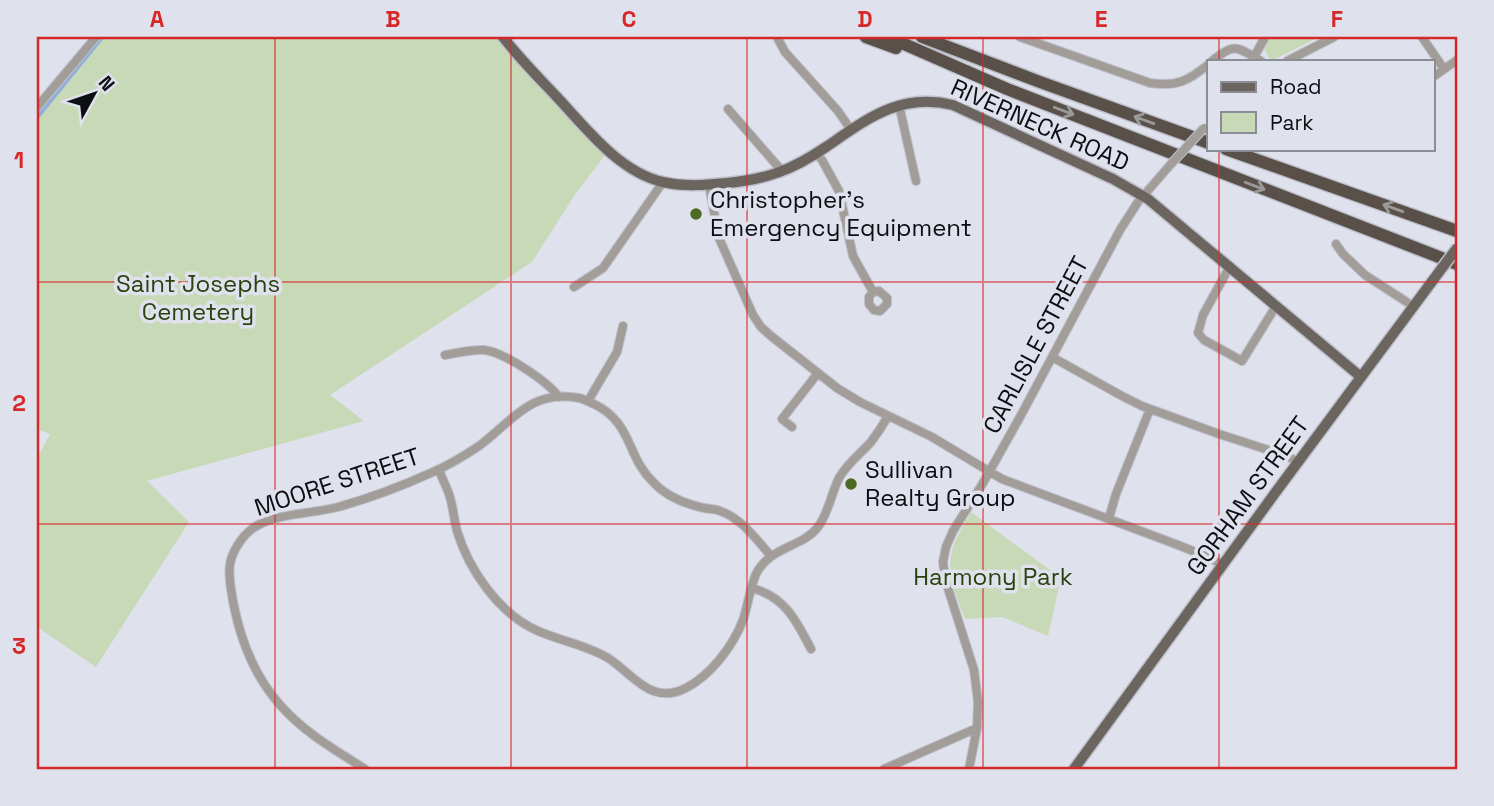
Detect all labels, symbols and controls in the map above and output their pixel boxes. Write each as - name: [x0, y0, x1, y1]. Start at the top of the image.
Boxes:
- text: A: [150, 4, 165, 34]
- text: B: [385, 4, 401, 34]
- text: C: [622, 4, 636, 34]
- text: D: [857, 4, 873, 34]
- text: E: [1095, 4, 1107, 34]
- text: F: [1331, 4, 1343, 34]
- north arrow: [60, 60, 130, 130]
- legend: [1207, 60, 1434, 150]
- text: N: [93, 70, 120, 96]
- street label: RIVERNECK ROAD: [946, 71, 1134, 178]
- text: Road: [1270, 73, 1322, 100]
- one-way arrow: [1053, 106, 1074, 119]
- text: Park: [1270, 109, 1314, 136]
- one-way arrow: [1134, 112, 1156, 125]
- text: 1: [14, 145, 24, 175]
- one-way arrow: [1243, 180, 1265, 193]
- place label: Christopher's Emergency Equipment: [710, 184, 972, 243]
- one-way arrow: [1382, 201, 1404, 214]
- marker: Christopher's Emergency Equipment: [688, 206, 704, 222]
- street label: CARLISLE STREET: [976, 251, 1095, 439]
- park label: Saint Josephs Cemetery: [116, 268, 280, 327]
- text: 2: [12, 388, 26, 418]
- street label: GORHAM STREET: [1179, 410, 1316, 581]
- street label: MOORE STREET: [250, 440, 423, 523]
- place label: Sullivan Realty Group: [865, 454, 1015, 513]
- marker: Sullivan Realty Group: [843, 476, 859, 492]
- park label: Harmony Park: [913, 561, 1073, 592]
- text: 3: [12, 631, 26, 661]

